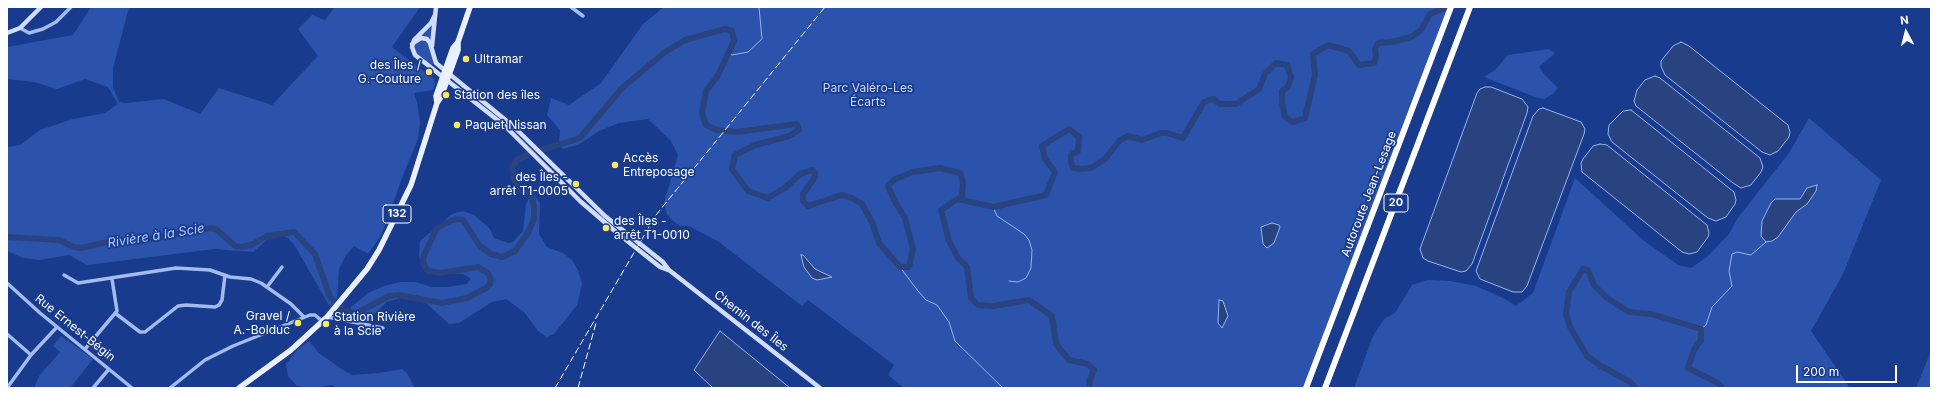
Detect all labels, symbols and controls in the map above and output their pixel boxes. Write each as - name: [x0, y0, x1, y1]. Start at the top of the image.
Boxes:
- north arrow: [1886, 12, 1926, 52]
- text: N: [1900, 13, 1910, 28]
- place label: Ultramar: [474, 52, 523, 66]
- marker: Ultramar: [461, 54, 471, 64]
- place label: des Îles / G.-Couture: [358, 58, 421, 86]
- marker: des Îles / G.-Couture: [424, 67, 434, 77]
- park label: Parc Valéro-Les Écarts: [823, 81, 913, 109]
- place label: Station des îles: [454, 88, 540, 102]
- marker: Station des îles: [441, 90, 451, 100]
- place label: Paquet Nissan: [465, 118, 547, 132]
- marker: Paquet Nissan: [452, 120, 462, 130]
- street label: Autoroute Jean-Lesage: [1338, 129, 1400, 259]
- place label: Accès Entreposage: [623, 151, 695, 179]
- marker: Accès Entreposage: [610, 160, 620, 170]
- place label: des Îles - arrêt T1-0005: [490, 170, 568, 198]
- marker: des Îles - arrêt T1-0005: [571, 179, 581, 189]
- road number: 20: [1384, 194, 1408, 212]
- road number: 132: [383, 205, 411, 223]
- place label: des Îles - arrêt T1-0010: [614, 214, 690, 242]
- water label: Rivière à la Scie: [106, 221, 206, 251]
- marker: des Îles - arrêt T1-0010: [601, 223, 611, 233]
- street label: Chemin des Îles: [711, 288, 791, 354]
- street label: Rue Ernest-Bégin: [32, 291, 118, 365]
- place label: Gravel / A.-Bolduc: [233, 309, 290, 337]
- place label: Station Rivière à la Scie: [334, 310, 416, 338]
- marker: Gravel / A.-Bolduc: [293, 318, 303, 328]
- marker: Station Rivière à la Scie: [321, 319, 331, 329]
- scale bar: [1798, 357, 1899, 383]
- text: 200 m: [1803, 364, 1839, 379]

